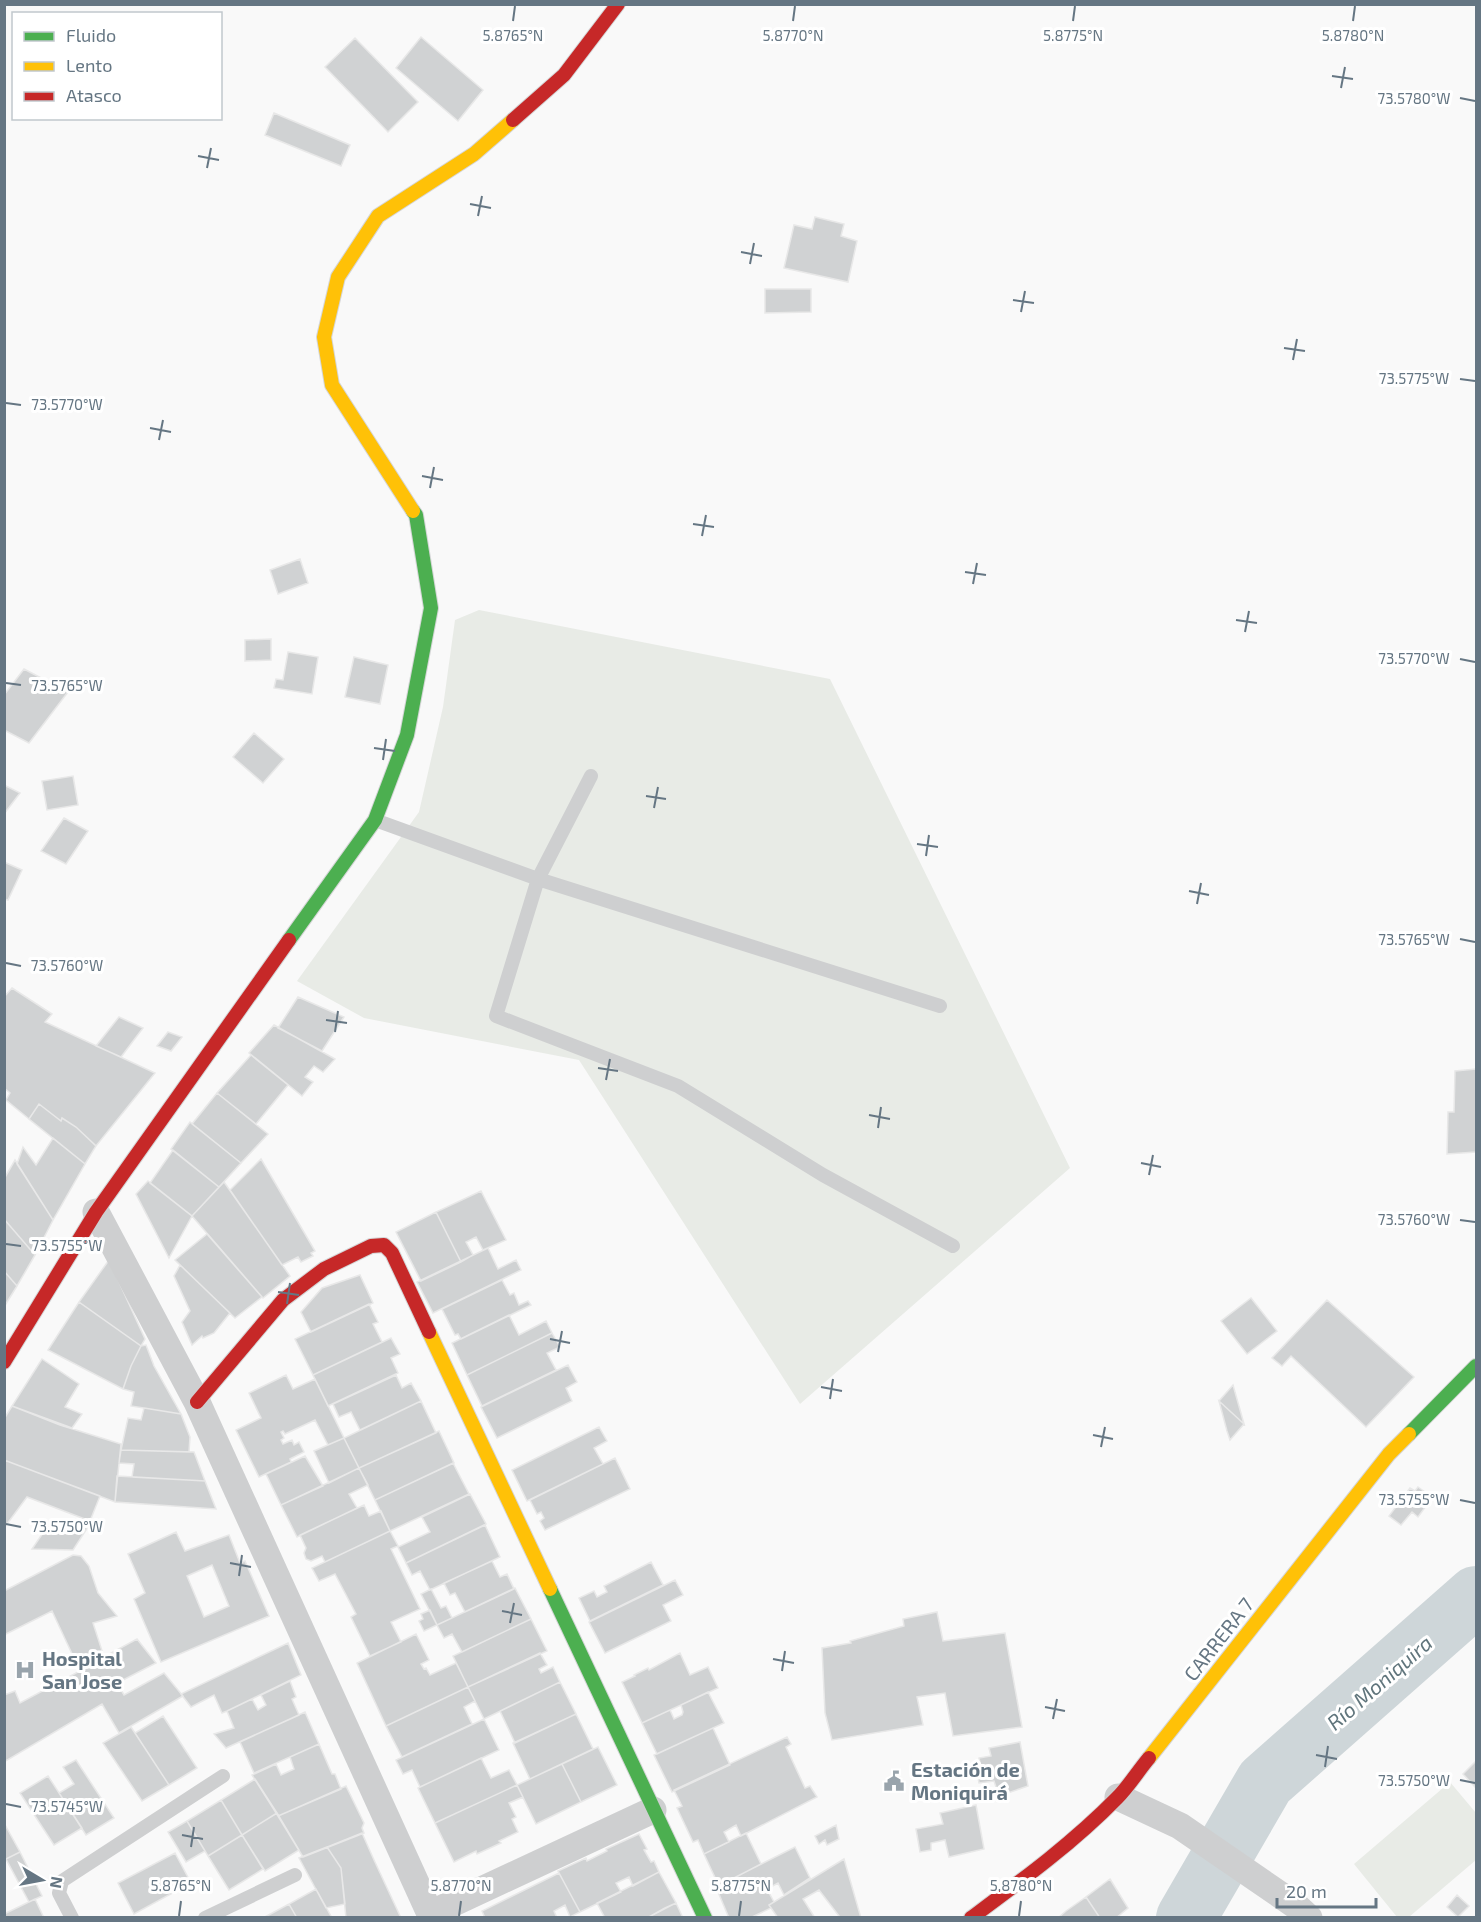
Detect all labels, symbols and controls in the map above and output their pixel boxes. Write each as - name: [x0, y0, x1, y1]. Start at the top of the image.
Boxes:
- legend: [12, 12, 222, 120]
- text: Fluido: [66, 24, 116, 46]
- text: 5.8765°N: [483, 26, 543, 44]
- text: 5.8770°N: [762, 26, 824, 44]
- text: 5.8775°N: [1043, 26, 1103, 44]
- text: 5.8780°N: [1322, 26, 1384, 44]
- text: Lento: [66, 54, 112, 76]
- text: Atasco: [66, 84, 122, 106]
- text: 73.5780°W: [1378, 89, 1451, 107]
- text: 73.5775°W: [1379, 369, 1449, 387]
- text: 73.5770°W: [31, 395, 103, 413]
- text: 73.5770°W: [1378, 649, 1450, 667]
- text: 73.5765°W: [31, 676, 103, 694]
- text: 73.5765°W: [1378, 930, 1450, 948]
- text: 73.5760°W: [31, 956, 103, 974]
- text: 73.5760°W: [1378, 1210, 1450, 1228]
- text: 73.5755°W: [32, 1236, 102, 1254]
- text: 73.5755°W: [1379, 1490, 1449, 1508]
- text: 73.5750°W: [31, 1517, 103, 1535]
- street label: CARRERA 7: [1178, 1593, 1258, 1685]
- water label: Río Moniquira: [1321, 1629, 1437, 1735]
- place label: Hospital San Jose: [42, 1646, 122, 1693]
- hospital icon: Hospital San Jose: [13, 1658, 37, 1682]
- place label: Estación de Moniquirá: [911, 1757, 1020, 1804]
- public building icon: Estación de Moniquirá: [882, 1769, 906, 1793]
- text: 73.5750°W: [1378, 1771, 1450, 1789]
- text: 73.5745°W: [31, 1797, 103, 1815]
- north arrow: [12, 1850, 72, 1910]
- scale bar: [1277, 1871, 1376, 1909]
- text: N: [47, 1875, 68, 1890]
- text: 5.8765°N: [151, 1876, 211, 1894]
- text: 5.8770°N: [430, 1876, 492, 1894]
- text: 5.8775°N: [711, 1876, 771, 1894]
- text: 5.8780°N: [990, 1876, 1052, 1894]
- text: 20 m: [1286, 1880, 1327, 1902]

